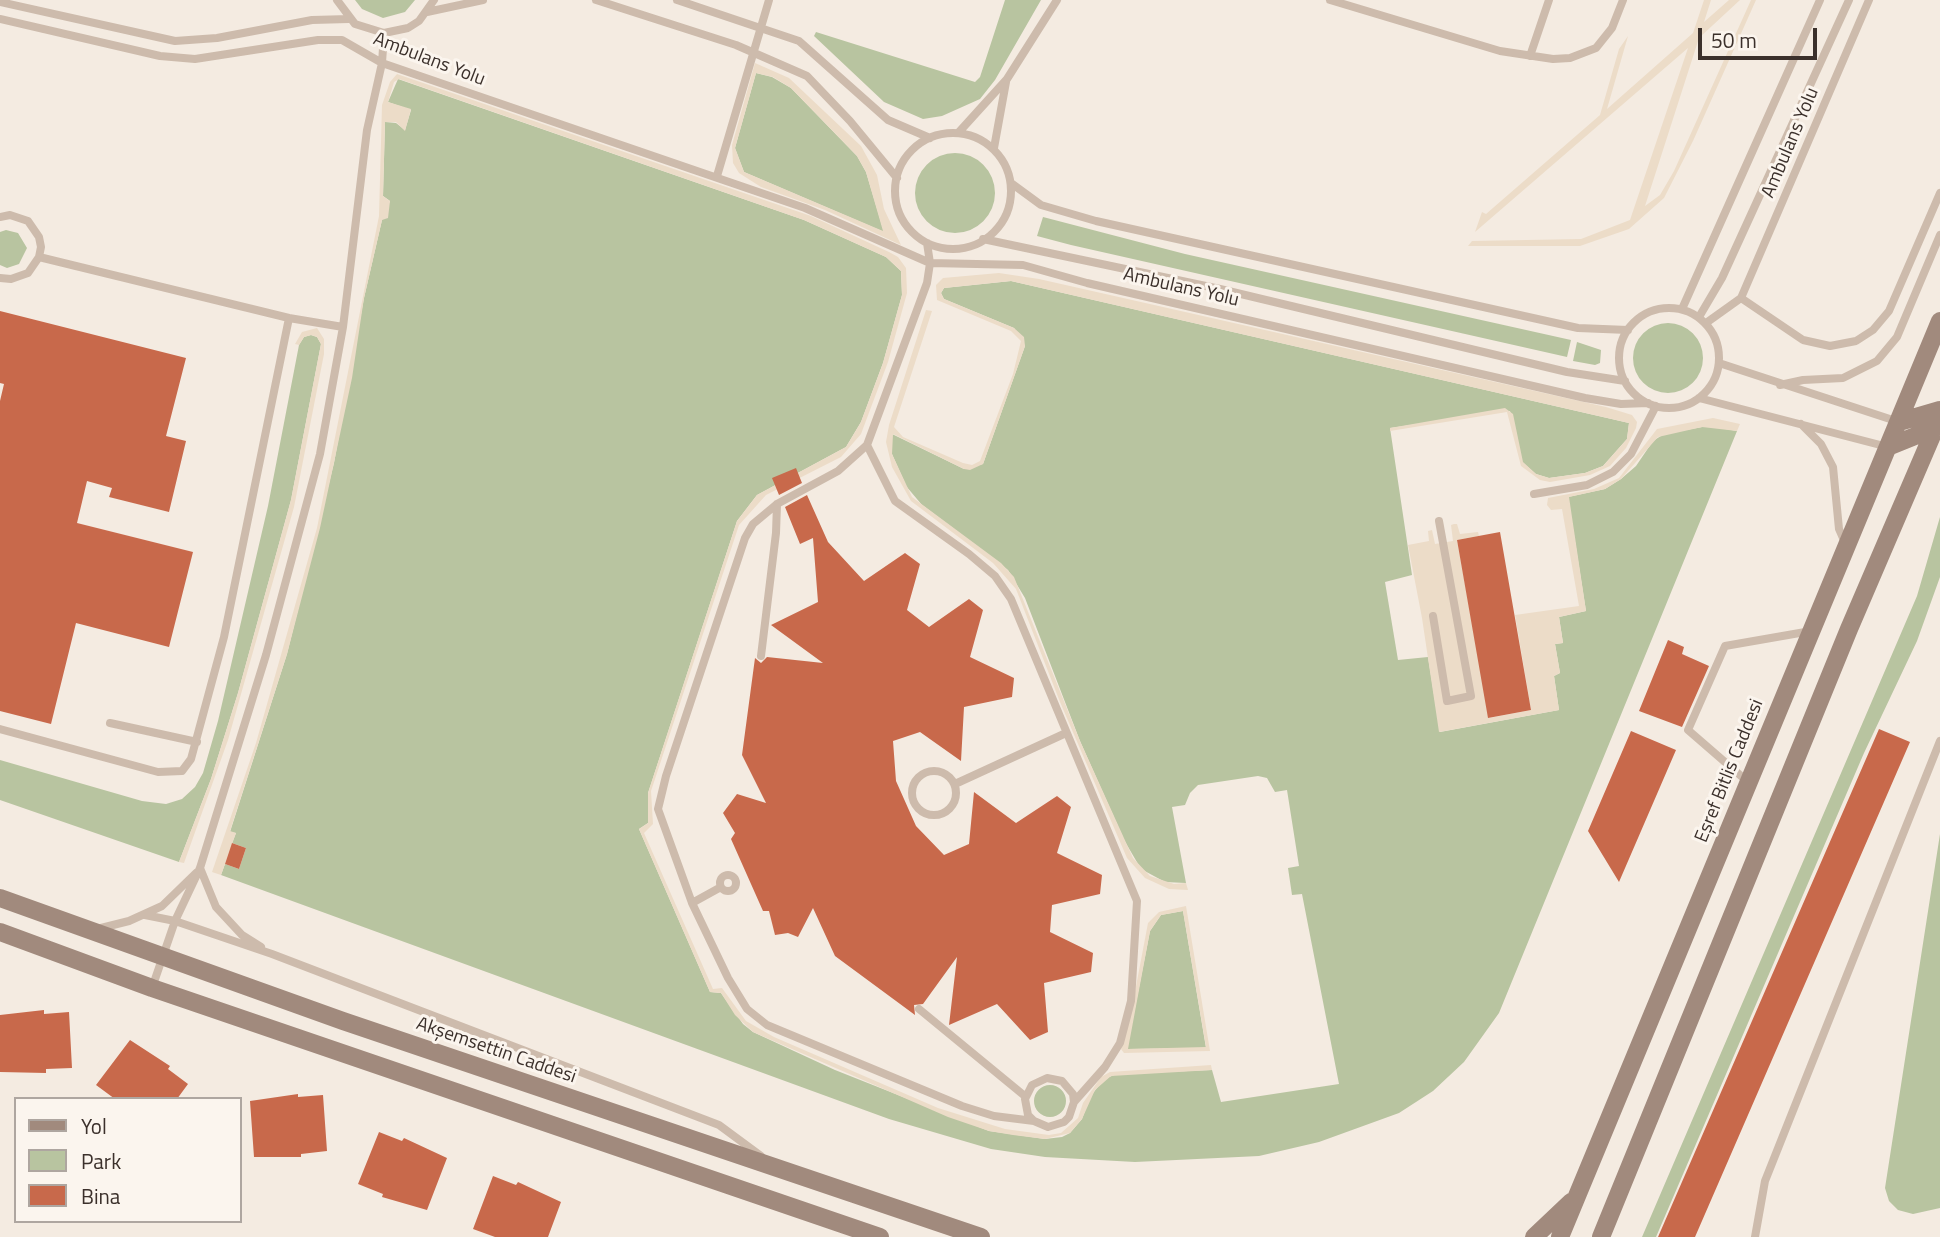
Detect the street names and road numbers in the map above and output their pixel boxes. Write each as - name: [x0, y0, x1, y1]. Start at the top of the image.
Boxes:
- street label: Ambulans Yolu: [370, 28, 488, 92]
- street label: Ambulans Yolu: [1757, 84, 1825, 202]
- street label: Ambulans Yolu: [1121, 264, 1241, 312]
- street label: Eşref Bitlis Caddesi: [1691, 696, 1769, 846]
- street label: Akşemsettin Caddesi: [413, 1013, 579, 1089]

